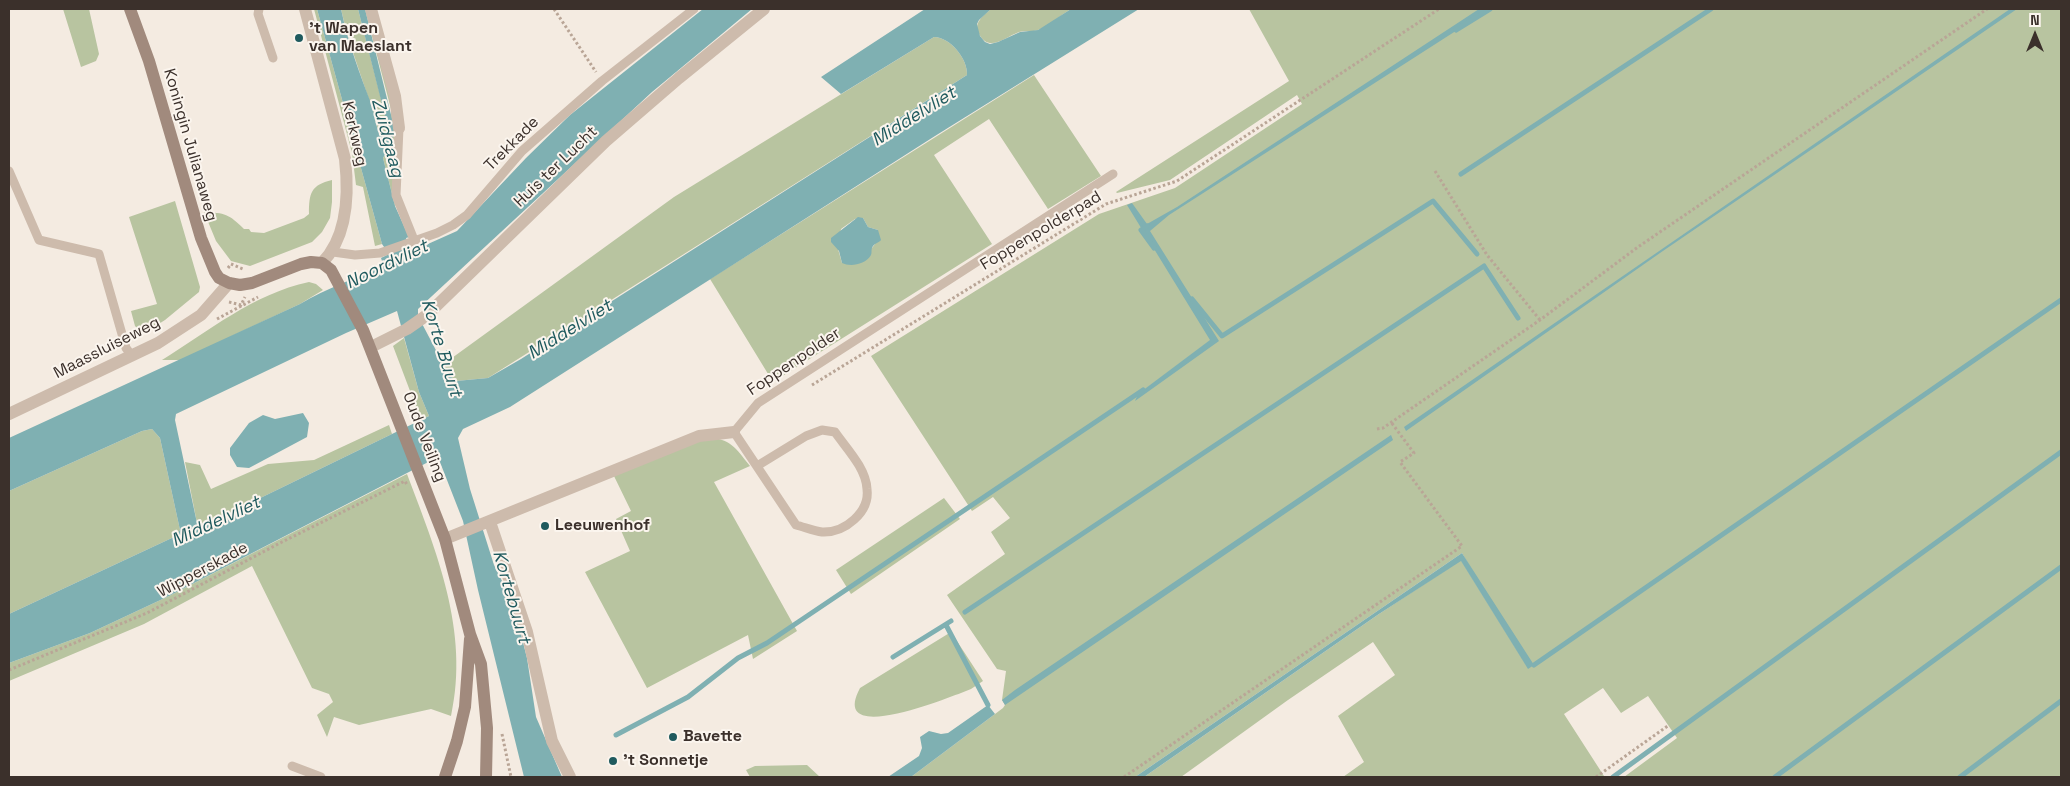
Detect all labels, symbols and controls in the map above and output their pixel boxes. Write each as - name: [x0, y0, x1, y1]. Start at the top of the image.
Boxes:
- north arrow: [2010, 10, 2060, 60]
- text: N: [2030, 11, 2040, 29]
- place label: 't Wapen van Maeslant: [309, 19, 412, 57]
- marker: 't Wapen van Maeslant: [293, 32, 305, 44]
- street label: Koningin Julianaweg: [159, 66, 221, 224]
- water label: Middelvliet: [868, 83, 960, 151]
- water label: Zuidgaag: [366, 96, 408, 180]
- street label: Kerkweg: [337, 100, 371, 168]
- street label: Trekkade: [481, 113, 543, 175]
- street label: Huis ter Lucht: [510, 122, 602, 212]
- street label: Foppenpolderpad: [977, 187, 1105, 275]
- water label: Noordvliet: [342, 236, 432, 294]
- water label: Middelvliet: [524, 296, 616, 364]
- water label: Korte Buurt: [416, 297, 466, 399]
- street label: Maassluiseweg: [51, 313, 163, 383]
- street label: Foppenpolder: [744, 324, 844, 400]
- street label: Oude Veiling: [398, 389, 450, 485]
- water label: Middelvliet: [168, 492, 264, 552]
- place label: Leeuwenhof: [555, 516, 650, 536]
- marker: Leeuwenhof: [539, 520, 551, 532]
- street label: Wipperskade: [155, 538, 251, 602]
- water label: Kortebuurt: [487, 548, 535, 646]
- place label: Bavette: [683, 727, 742, 747]
- marker: Bavette: [667, 731, 679, 743]
- place label: 't Sonnetje: [623, 751, 708, 771]
- marker: 't Sonnetje: [607, 755, 619, 767]

